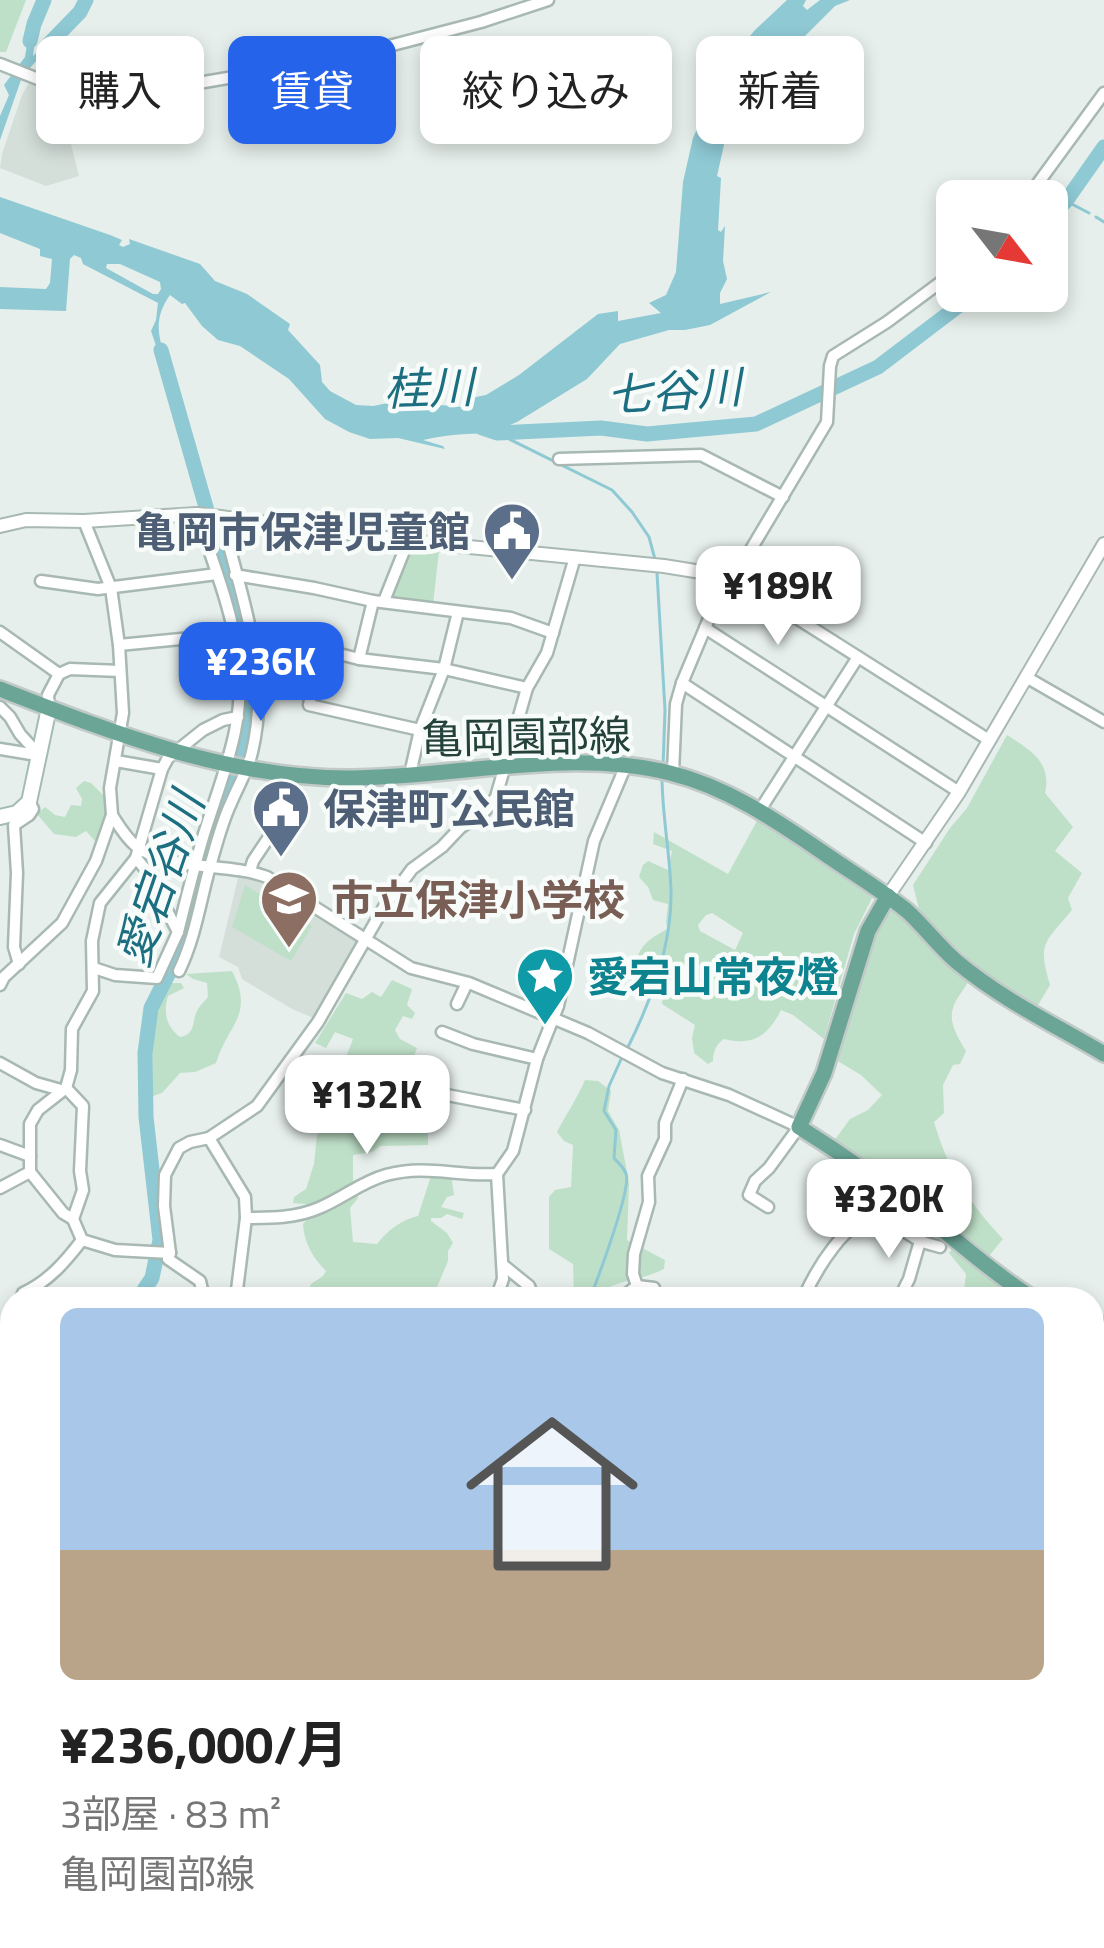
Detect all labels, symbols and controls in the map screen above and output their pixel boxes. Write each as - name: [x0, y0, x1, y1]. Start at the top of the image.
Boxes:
- chip: 購入: [36, 36, 204, 144]
- chip: 賃貸: [228, 36, 396, 144]
- chip: 絞り込み: [420, 36, 672, 144]
- chip: 新着: [696, 36, 864, 144]
- north arrow: [936, 180, 1068, 312]
- map controls: [936, 180, 1068, 312]
- water label: 桂川: [383, 351, 479, 423]
- water label: 七谷川: [604, 351, 748, 429]
- place label: 亀岡市保津児童館: [134, 499, 470, 563]
- public building icon: 亀岡市保津児童館: [481, 500, 543, 582]
- pin: ¥189K: [694, 546, 862, 648]
- text: ¥189K: [723, 555, 833, 614]
- pin: ¥236K: [177, 622, 345, 724]
- text: ¥236K: [206, 631, 316, 690]
- street label: 亀岡園部線: [420, 702, 632, 770]
- place label: 保津町公民館: [323, 776, 575, 840]
- public building icon: 保津町公民館: [250, 777, 312, 859]
- water label: 愛宕谷川: [98, 779, 222, 975]
- place label: 市立保津小学校: [331, 867, 625, 931]
- school or university icon: 市立保津小学校: [258, 868, 320, 950]
- place label: 愛宕山常夜燈: [587, 944, 839, 1008]
- place icon: 愛宕山常夜燈: [514, 945, 576, 1027]
- pin: ¥132K: [283, 1055, 451, 1157]
- text: ¥132K: [312, 1064, 422, 1123]
- pin: ¥320K: [805, 1159, 973, 1261]
- text: ¥320K: [834, 1168, 944, 1227]
- icon: home: [444, 1386, 660, 1602]
- text: ¥236,000/月: [60, 1705, 348, 1783]
- text: 3部屋 · 83 m²: [60, 1784, 281, 1843]
- text: 亀岡園部線: [60, 1844, 255, 1903]

